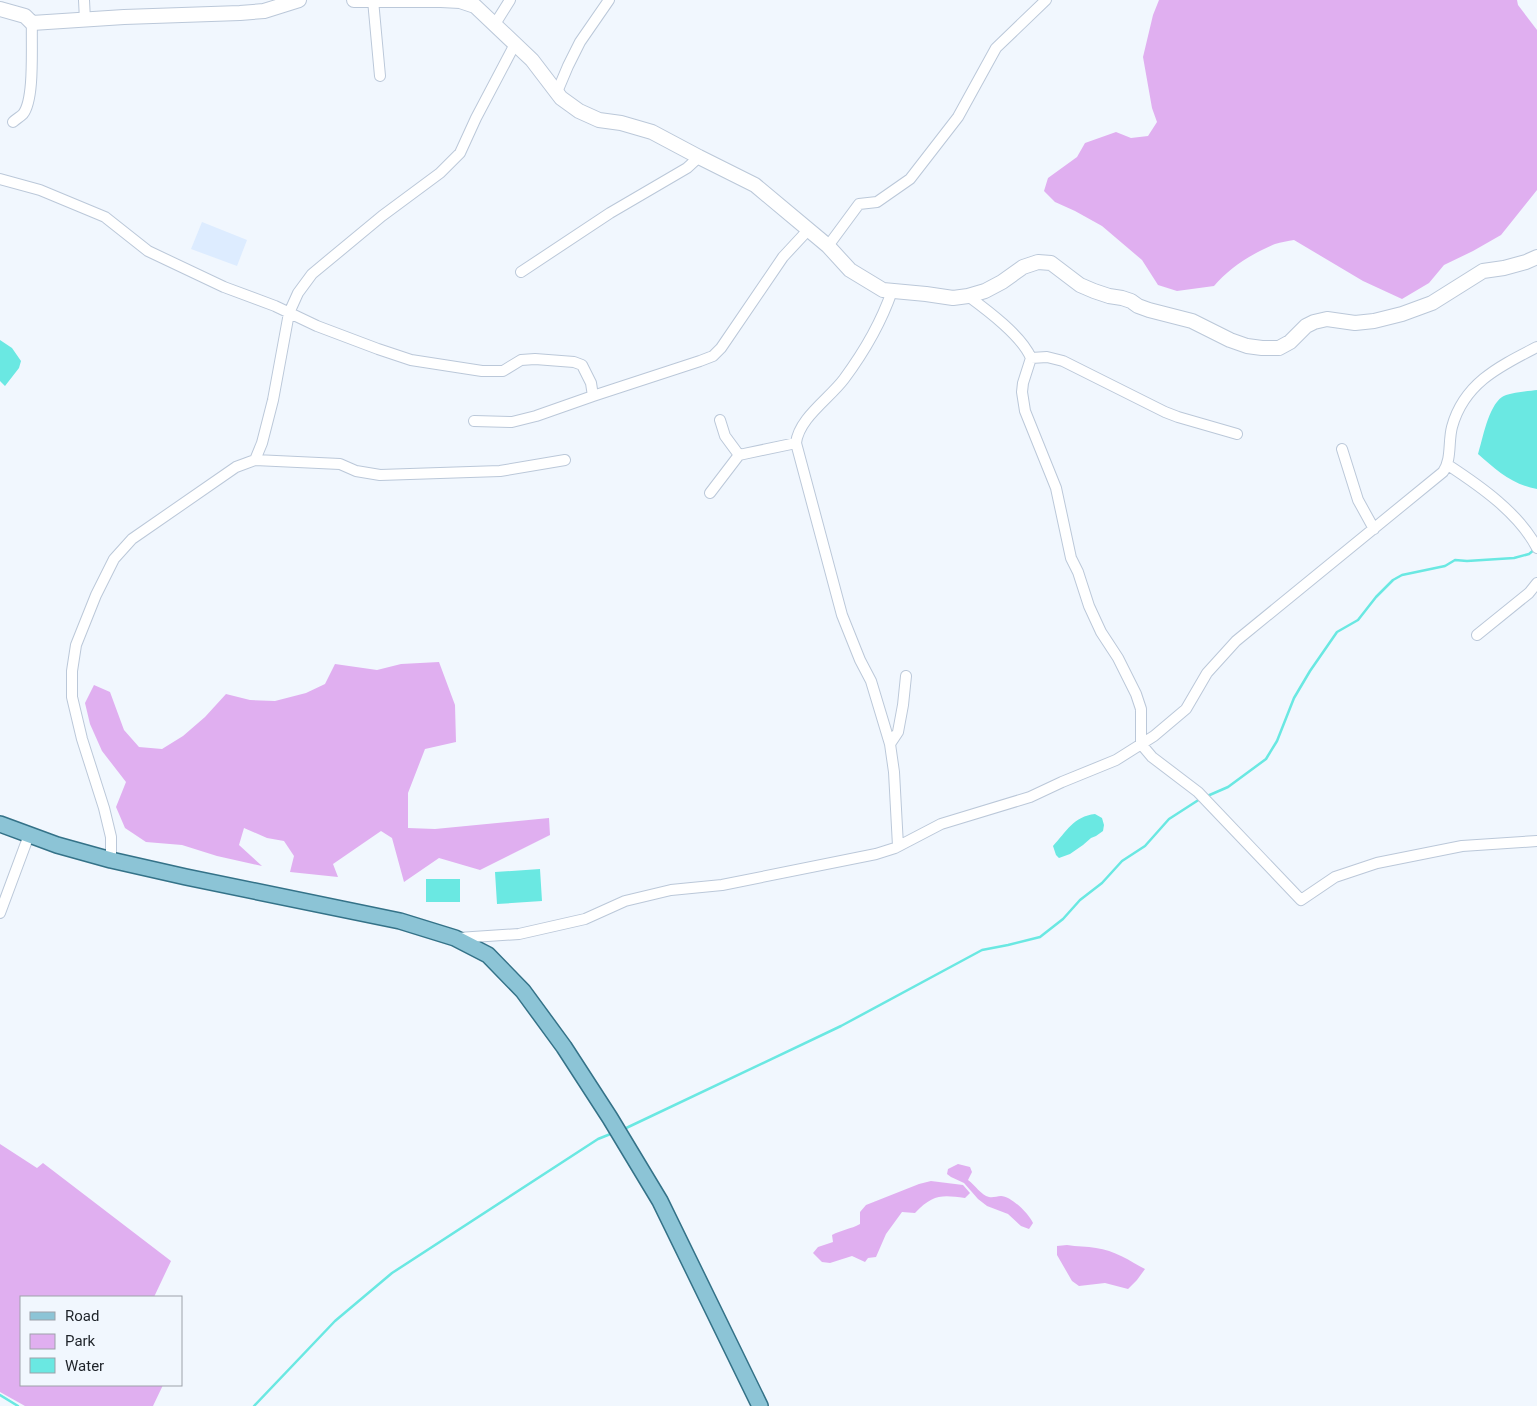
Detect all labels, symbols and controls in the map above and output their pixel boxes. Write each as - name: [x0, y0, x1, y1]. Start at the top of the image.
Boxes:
- legend: [20, 1296, 182, 1386]
- text: Road: [65, 1307, 99, 1325]
- text: Park: [65, 1332, 96, 1350]
- text: Water: [65, 1357, 104, 1375]

